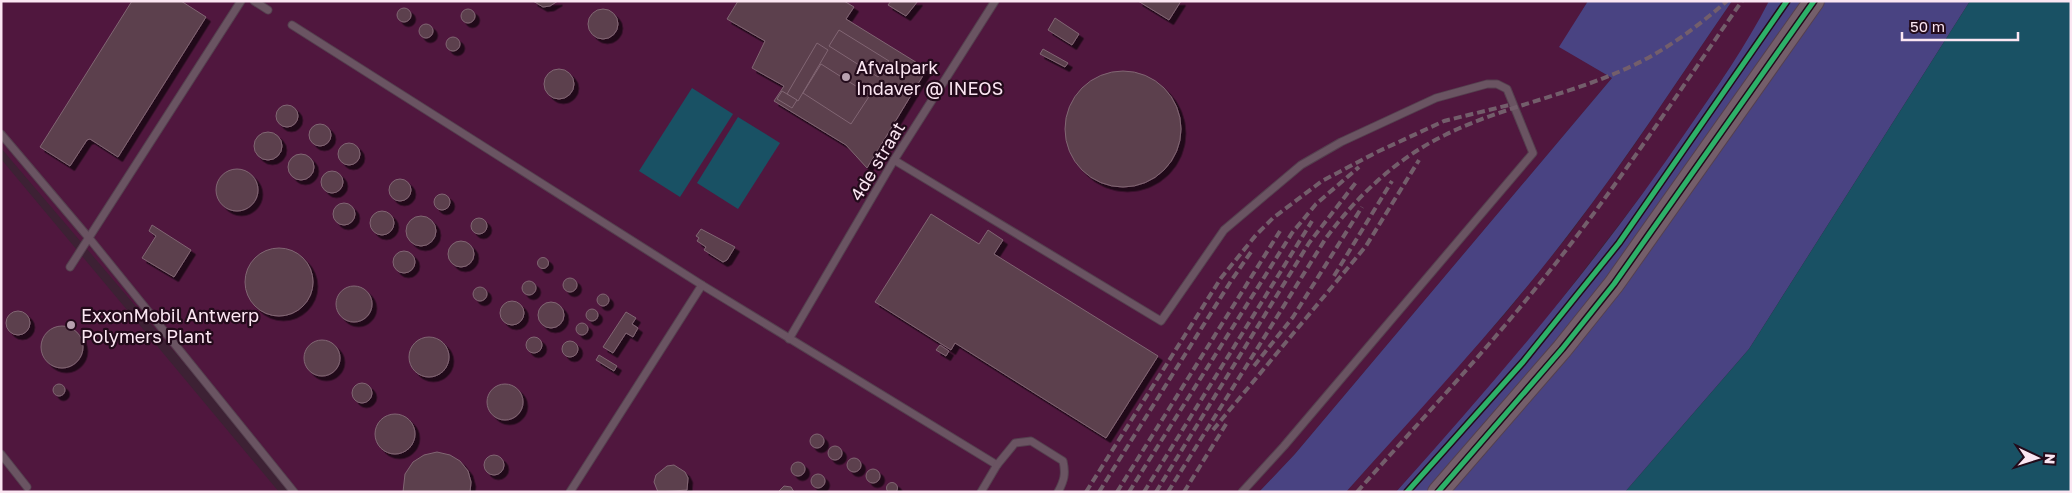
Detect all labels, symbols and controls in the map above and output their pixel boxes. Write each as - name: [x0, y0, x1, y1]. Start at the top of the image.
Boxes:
- scale bar: [1902, 10, 2018, 42]
- text: 50 m: [1910, 17, 1945, 35]
- place label: Afvalpark Indaver @ INEOS: [856, 56, 1003, 99]
- marker: Afvalpark Indaver @ INEOS: [840, 71, 852, 83]
- street label: 4de straat: [845, 118, 909, 204]
- place label: ExxonMobil Antwerp Polymers Plant: [81, 304, 259, 347]
- marker: ExxonMobil Antwerp Polymers Plant: [65, 319, 77, 331]
- north arrow: [2012, 433, 2062, 483]
- text: N: [2042, 453, 2059, 465]

